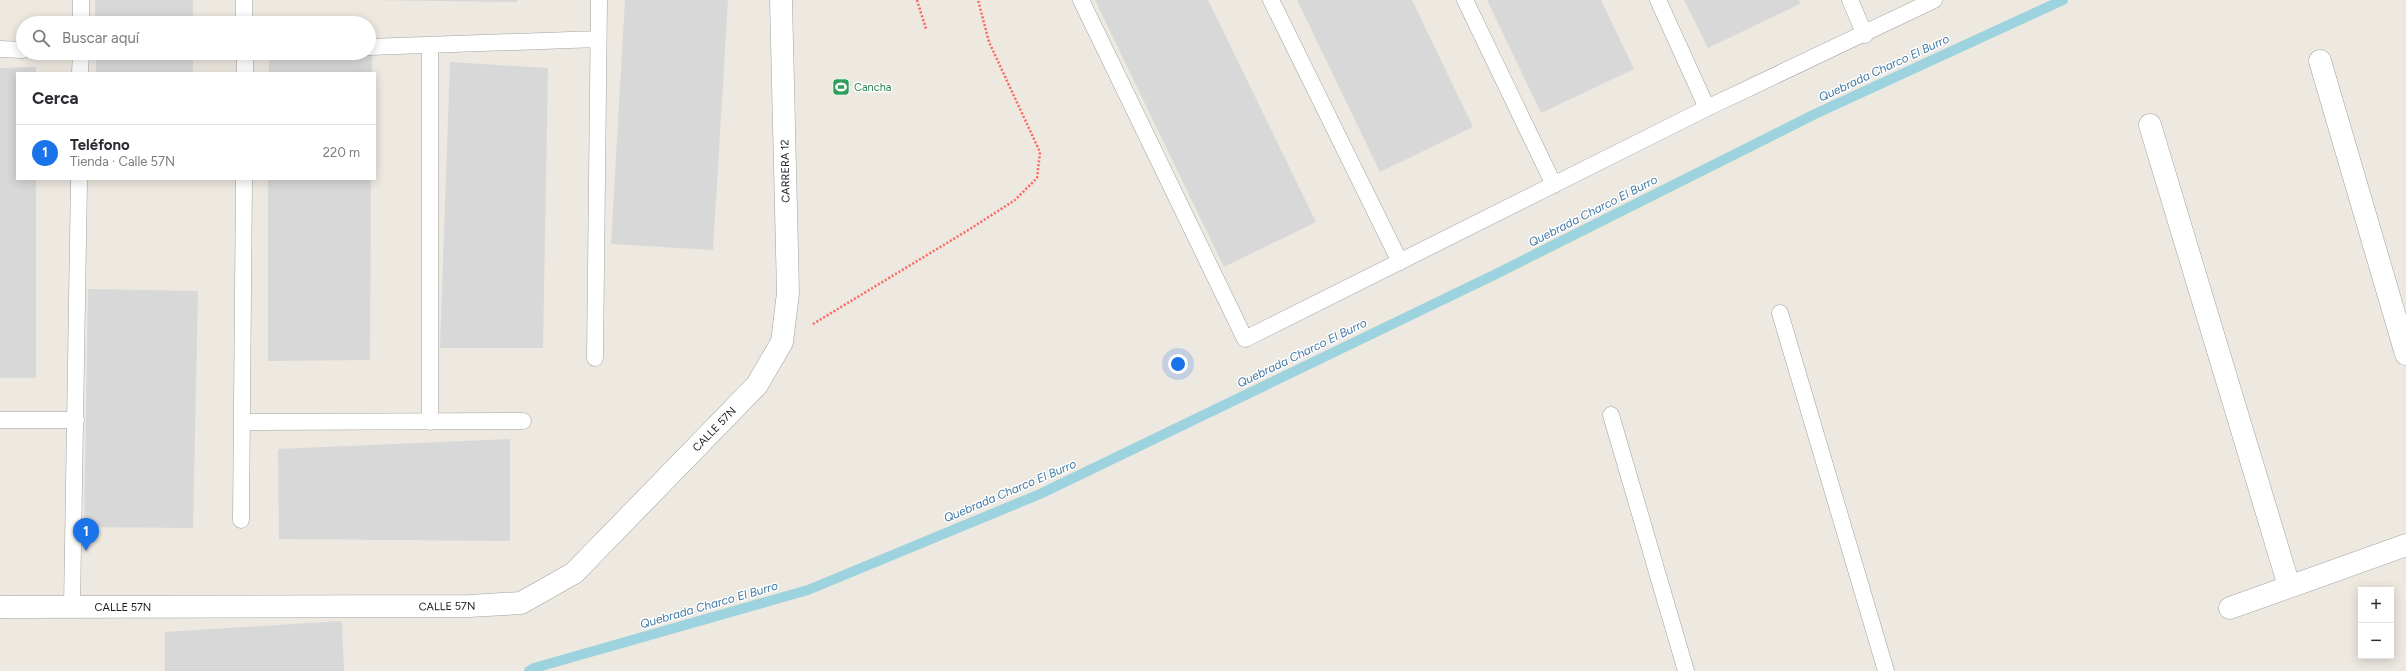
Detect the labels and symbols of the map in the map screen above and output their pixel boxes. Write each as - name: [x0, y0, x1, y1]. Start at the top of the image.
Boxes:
- water label: Quebrada Charco El Burro: [1816, 31, 1952, 104]
- sports icon: Cancha: [831, 77, 851, 97]
- place label: Cancha: [854, 81, 891, 94]
- street label: CARRERA 12: [778, 139, 793, 203]
- water label: Quebrada Charco El Burro: [1526, 172, 1660, 250]
- water label: Quebrada Charco El Burro: [1235, 315, 1369, 391]
- your location: [1168, 354, 1188, 374]
- street label: CALLE 57N: [690, 404, 739, 454]
- water label: Quebrada Charco El Burro: [942, 457, 1078, 525]
- pin: 1: [73, 518, 99, 551]
- water label: Quebrada Charco El Burro: [638, 579, 780, 631]
- street label: CALLE 57N: [419, 600, 476, 613]
- street label: CALLE 57N: [95, 601, 151, 614]

